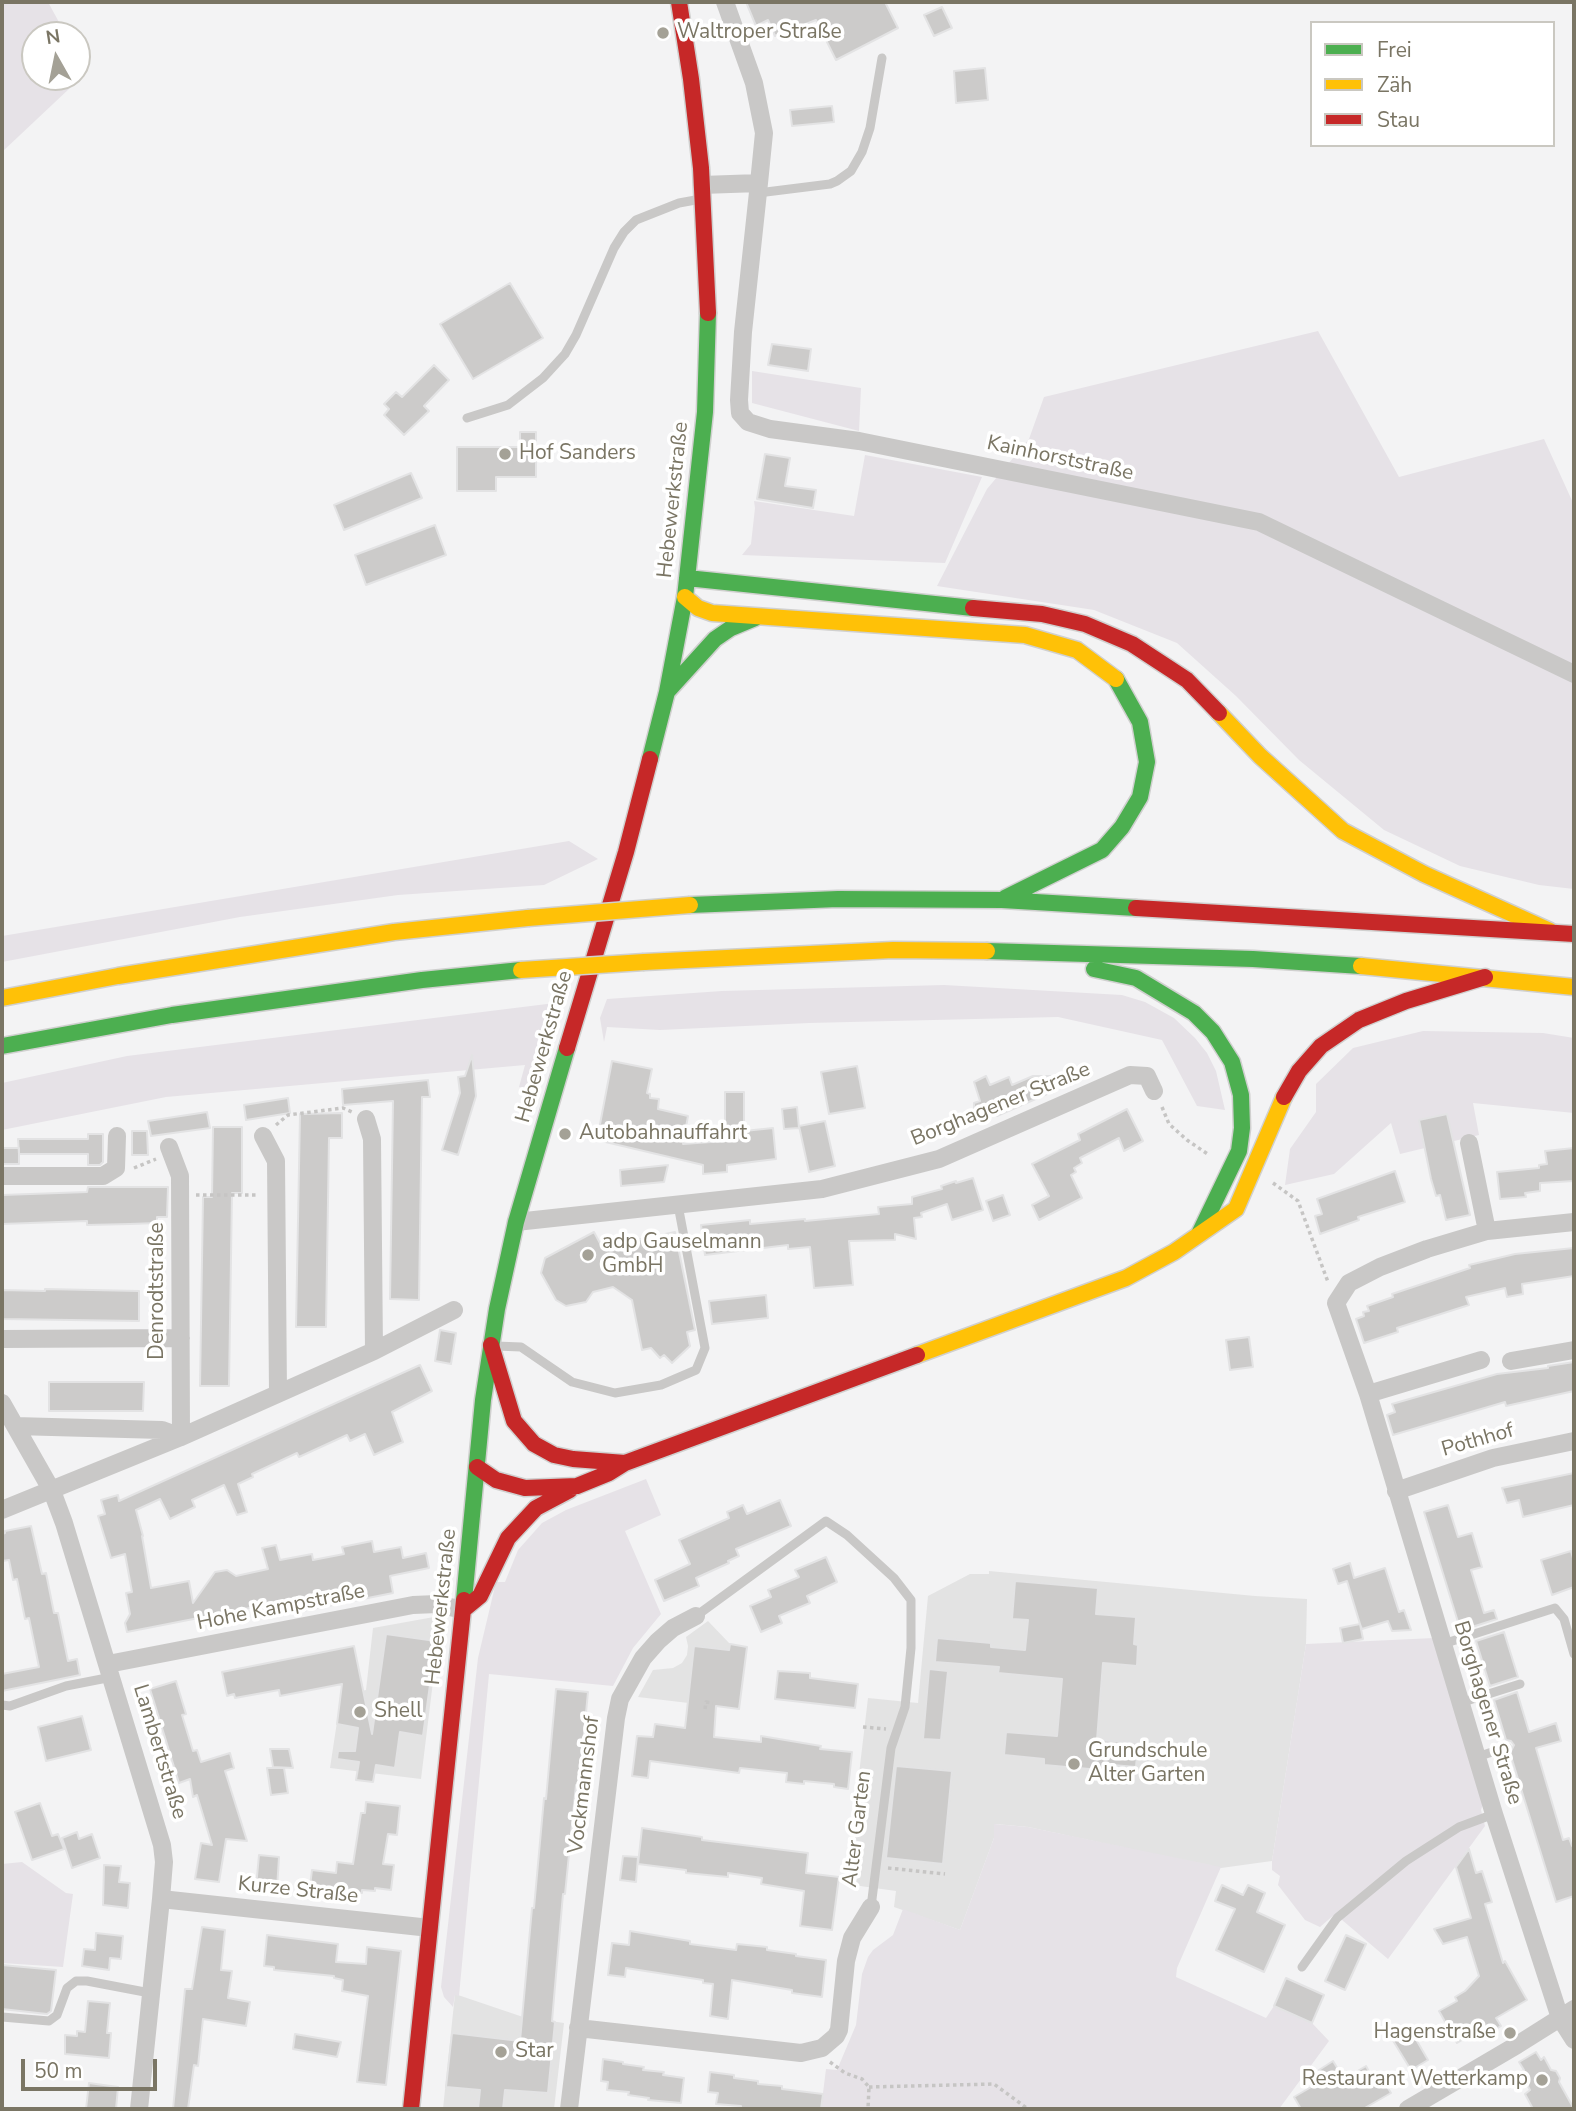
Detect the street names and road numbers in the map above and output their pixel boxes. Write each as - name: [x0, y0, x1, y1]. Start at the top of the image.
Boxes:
- street label: Hebewerkstraße: [653, 421, 695, 579]
- street label: Kainhorststraße: [984, 431, 1136, 487]
- street label: Hebewerkstraße: [511, 968, 579, 1126]
- street label: Borghagener Straße: [908, 1058, 1094, 1152]
- street label: Denrodtstraße: [145, 1222, 171, 1360]
- street label: Pothhof: [1439, 1419, 1517, 1463]
- street label: Hebewerkstraße: [421, 1528, 463, 1686]
- street label: Hohe Kampstraße: [195, 1579, 367, 1637]
- street label: Borghagener Straße: [1447, 1618, 1527, 1808]
- street label: Lambertstraße: [127, 1682, 191, 1822]
- street label: Vockmannshof: [564, 1715, 606, 1855]
- street label: Alter Garten: [838, 1769, 878, 1889]
- street label: Kurze Straße: [236, 1872, 360, 1910]

